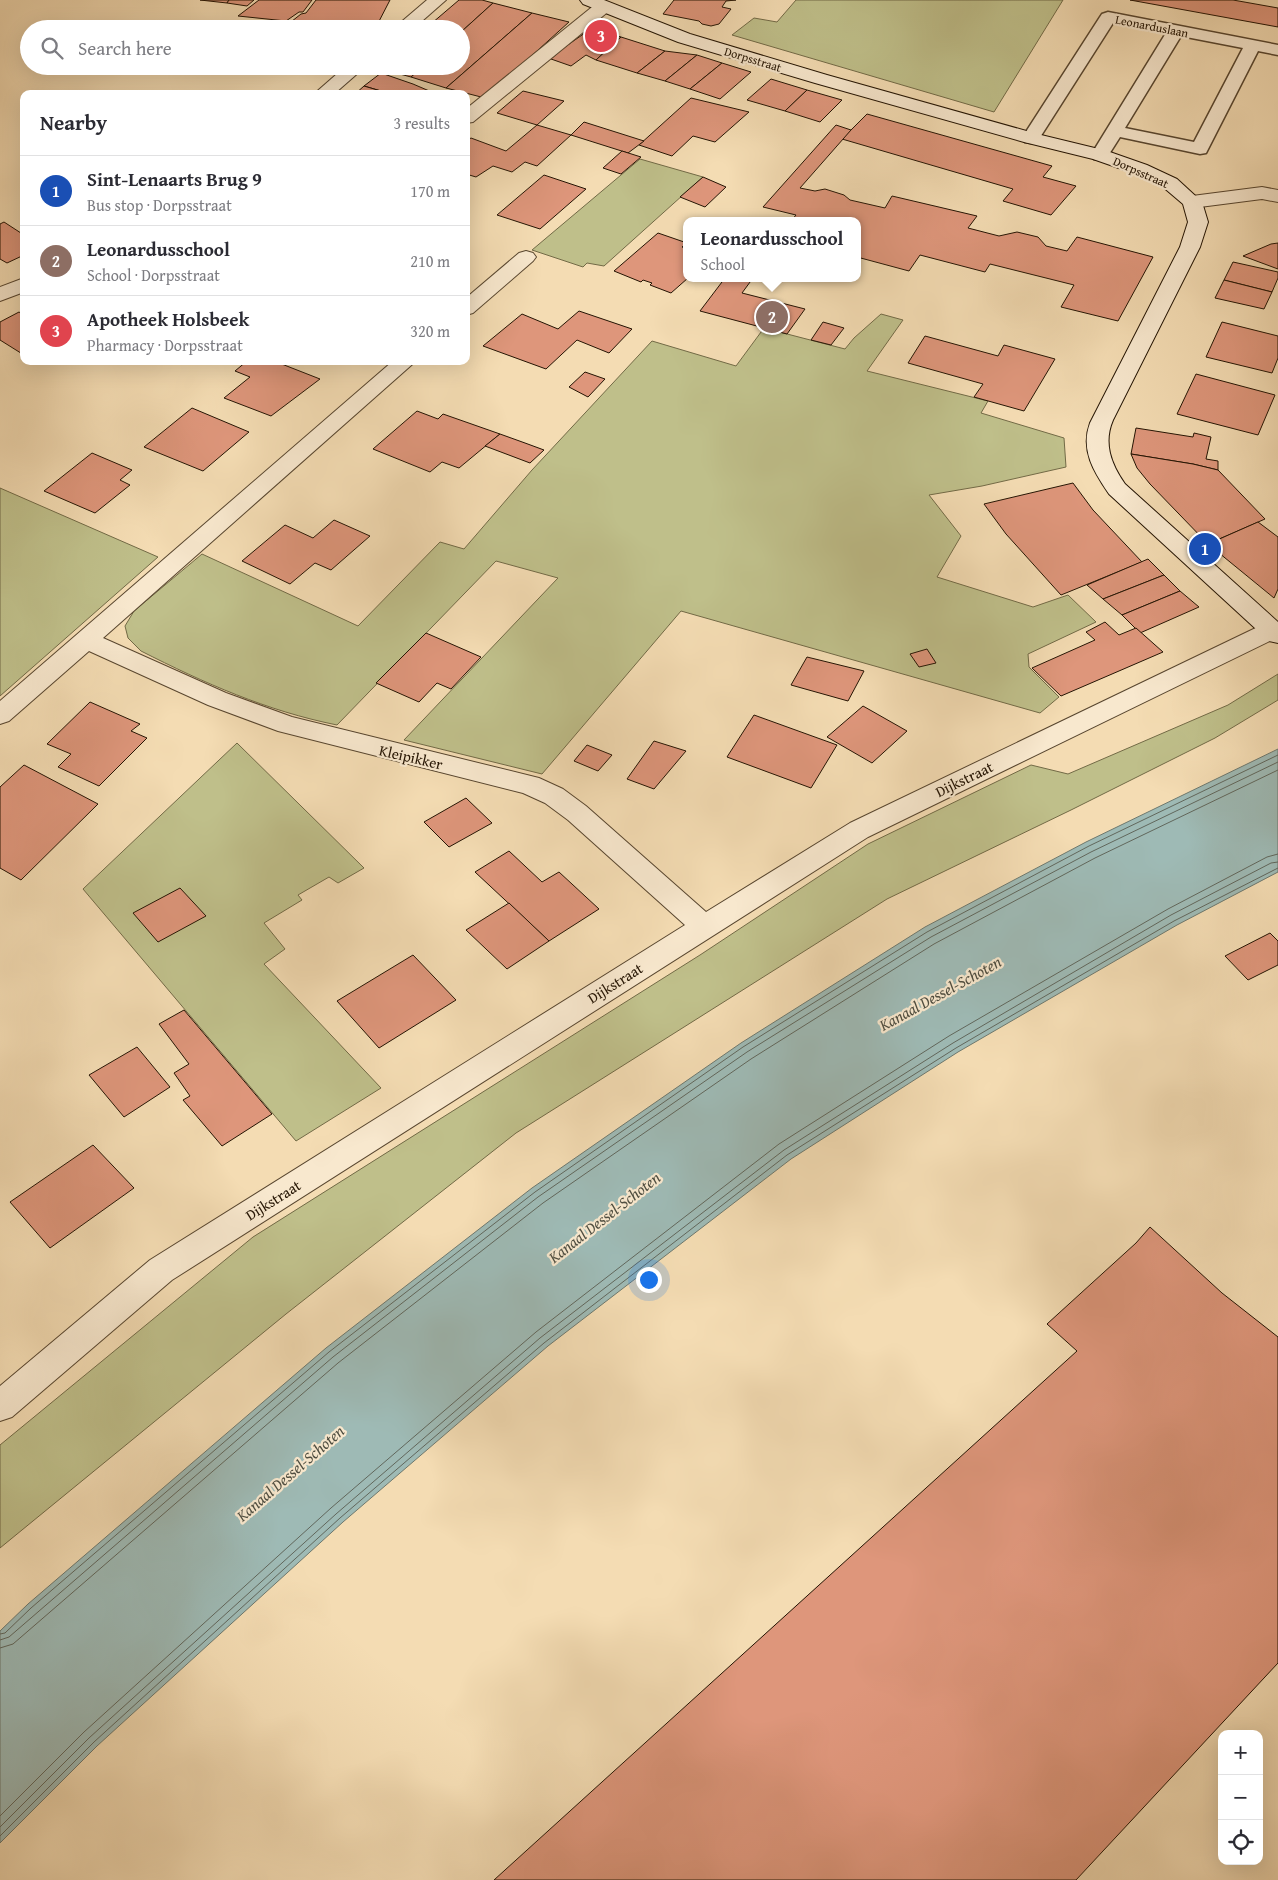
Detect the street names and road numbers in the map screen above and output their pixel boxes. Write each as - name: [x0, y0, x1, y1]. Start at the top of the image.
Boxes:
- street label: Leonarduslaan: [1114, 11, 1190, 41]
- street label: Dorpsstraat: [722, 42, 784, 76]
- street label: Dorpsstraat: [1111, 152, 1172, 192]
- street label: Kleipikker: [377, 739, 445, 775]
- street label: Dijkstraat: [932, 756, 997, 802]
- street label: Dijkstraat: [583, 957, 647, 1008]
- street label: Dijkstraat: [241, 1174, 305, 1225]

